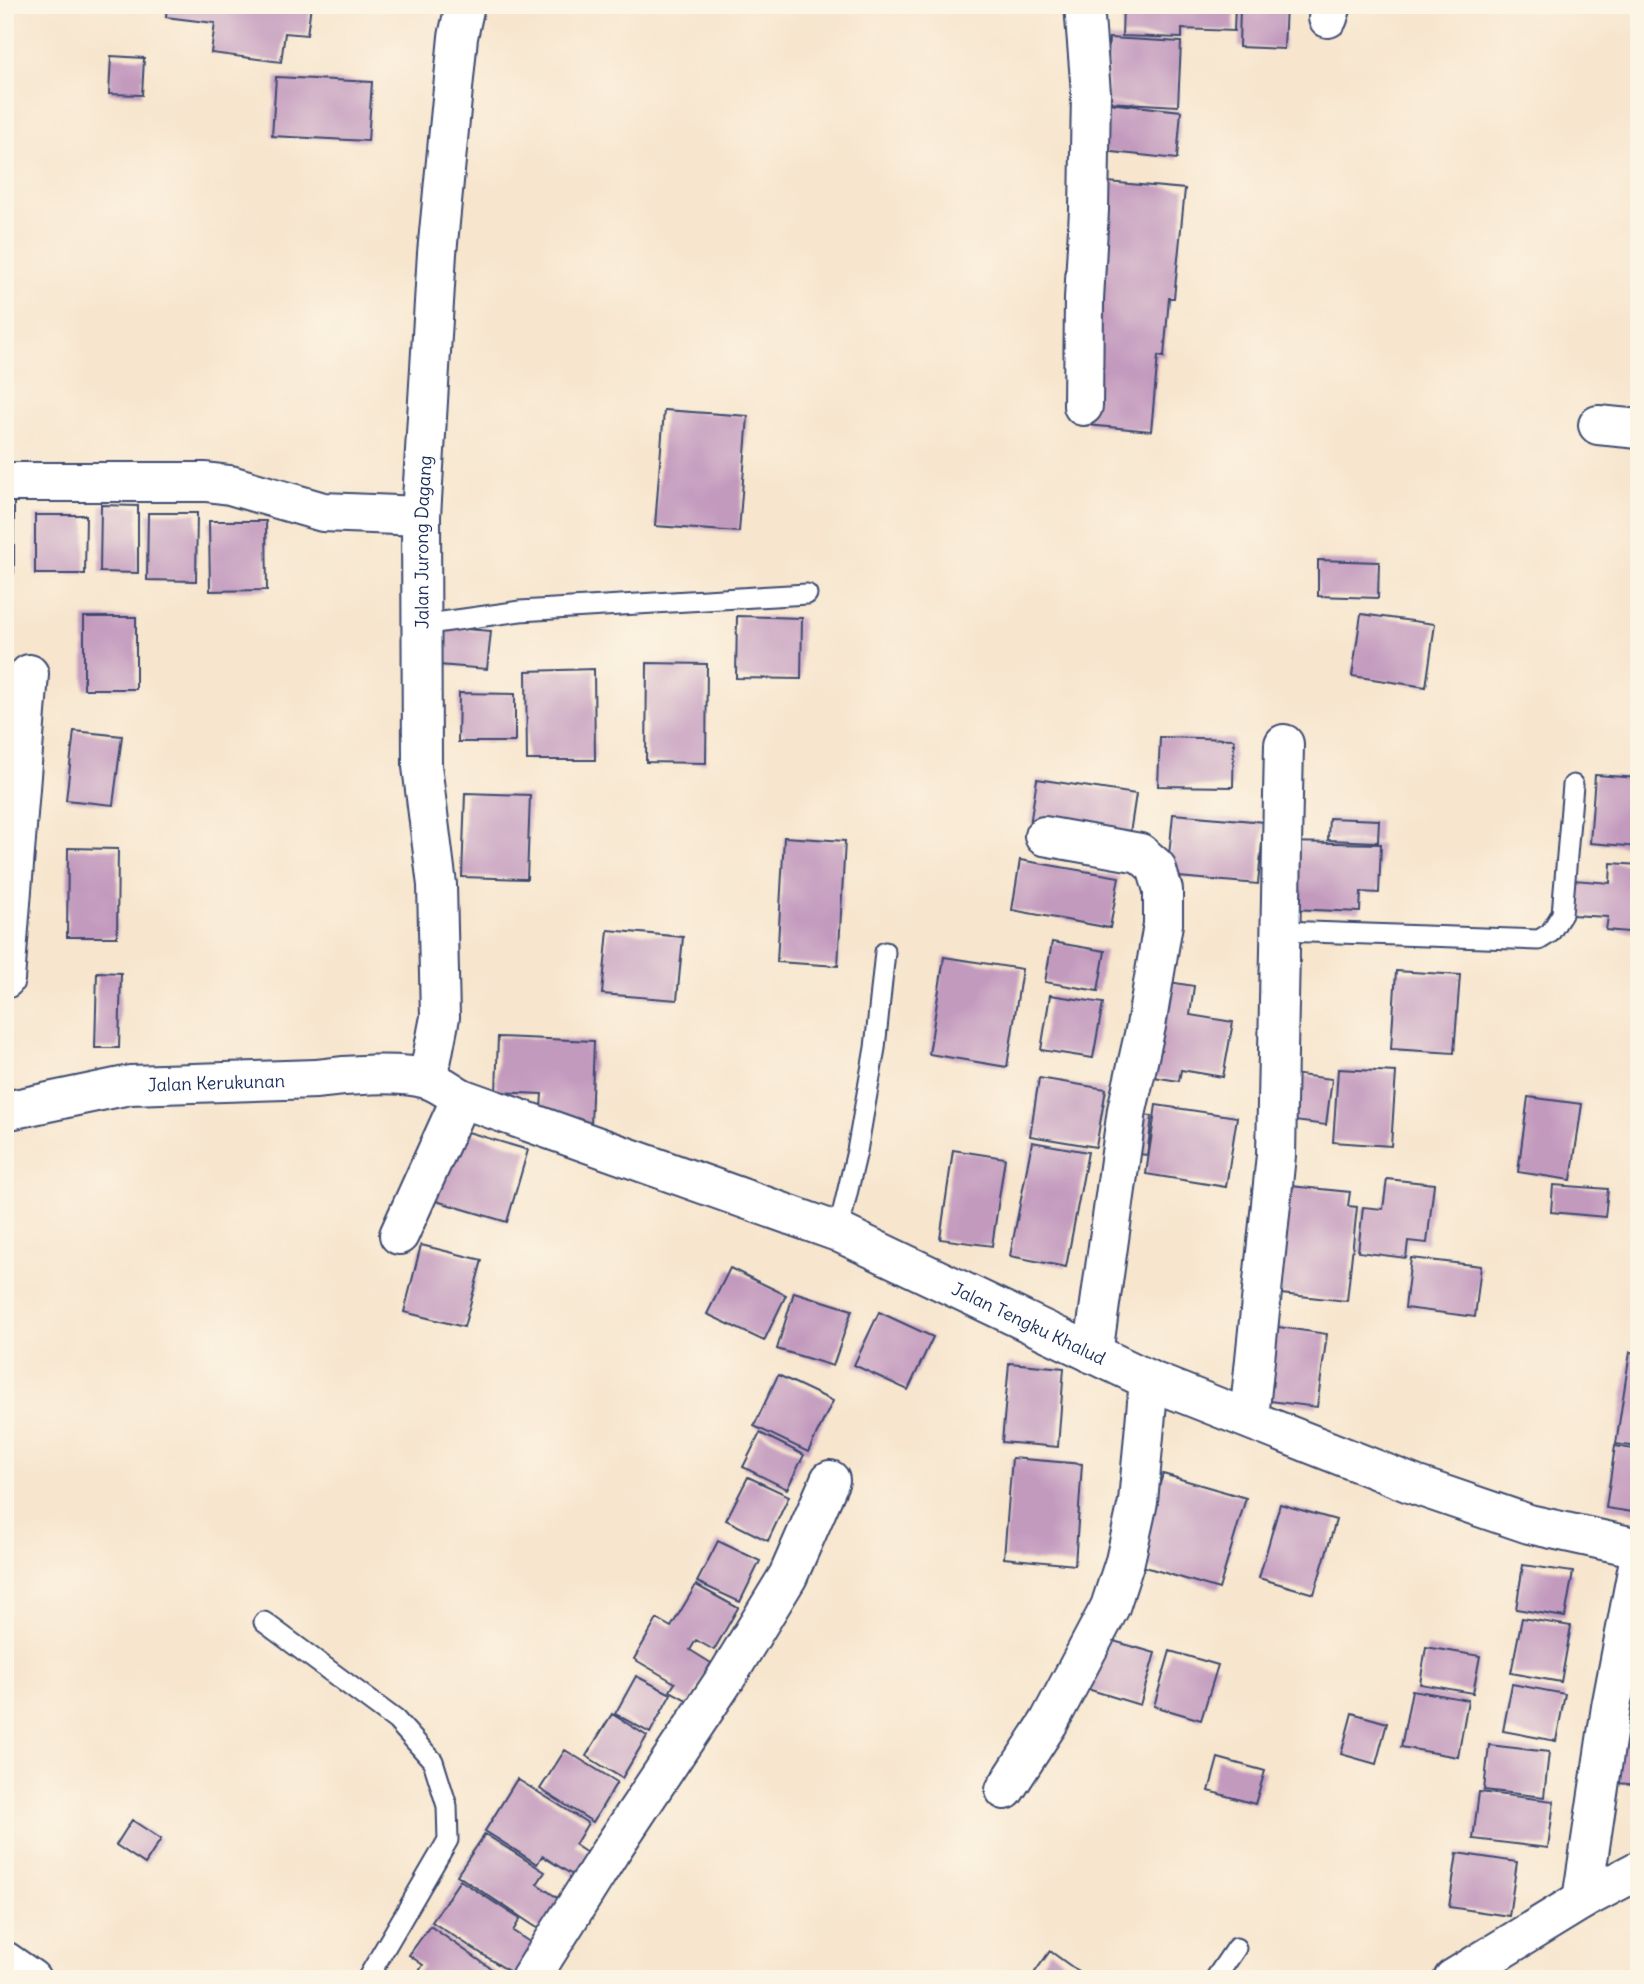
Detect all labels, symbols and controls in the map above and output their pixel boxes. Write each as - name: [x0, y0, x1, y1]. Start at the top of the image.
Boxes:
- street label: Jalan Jurong Dagang: [409, 455, 436, 629]
- street label: Jalan Kerukunan: [147, 1069, 285, 1096]
- street label: Jalan Tengku Khalud: [948, 1276, 1110, 1369]

